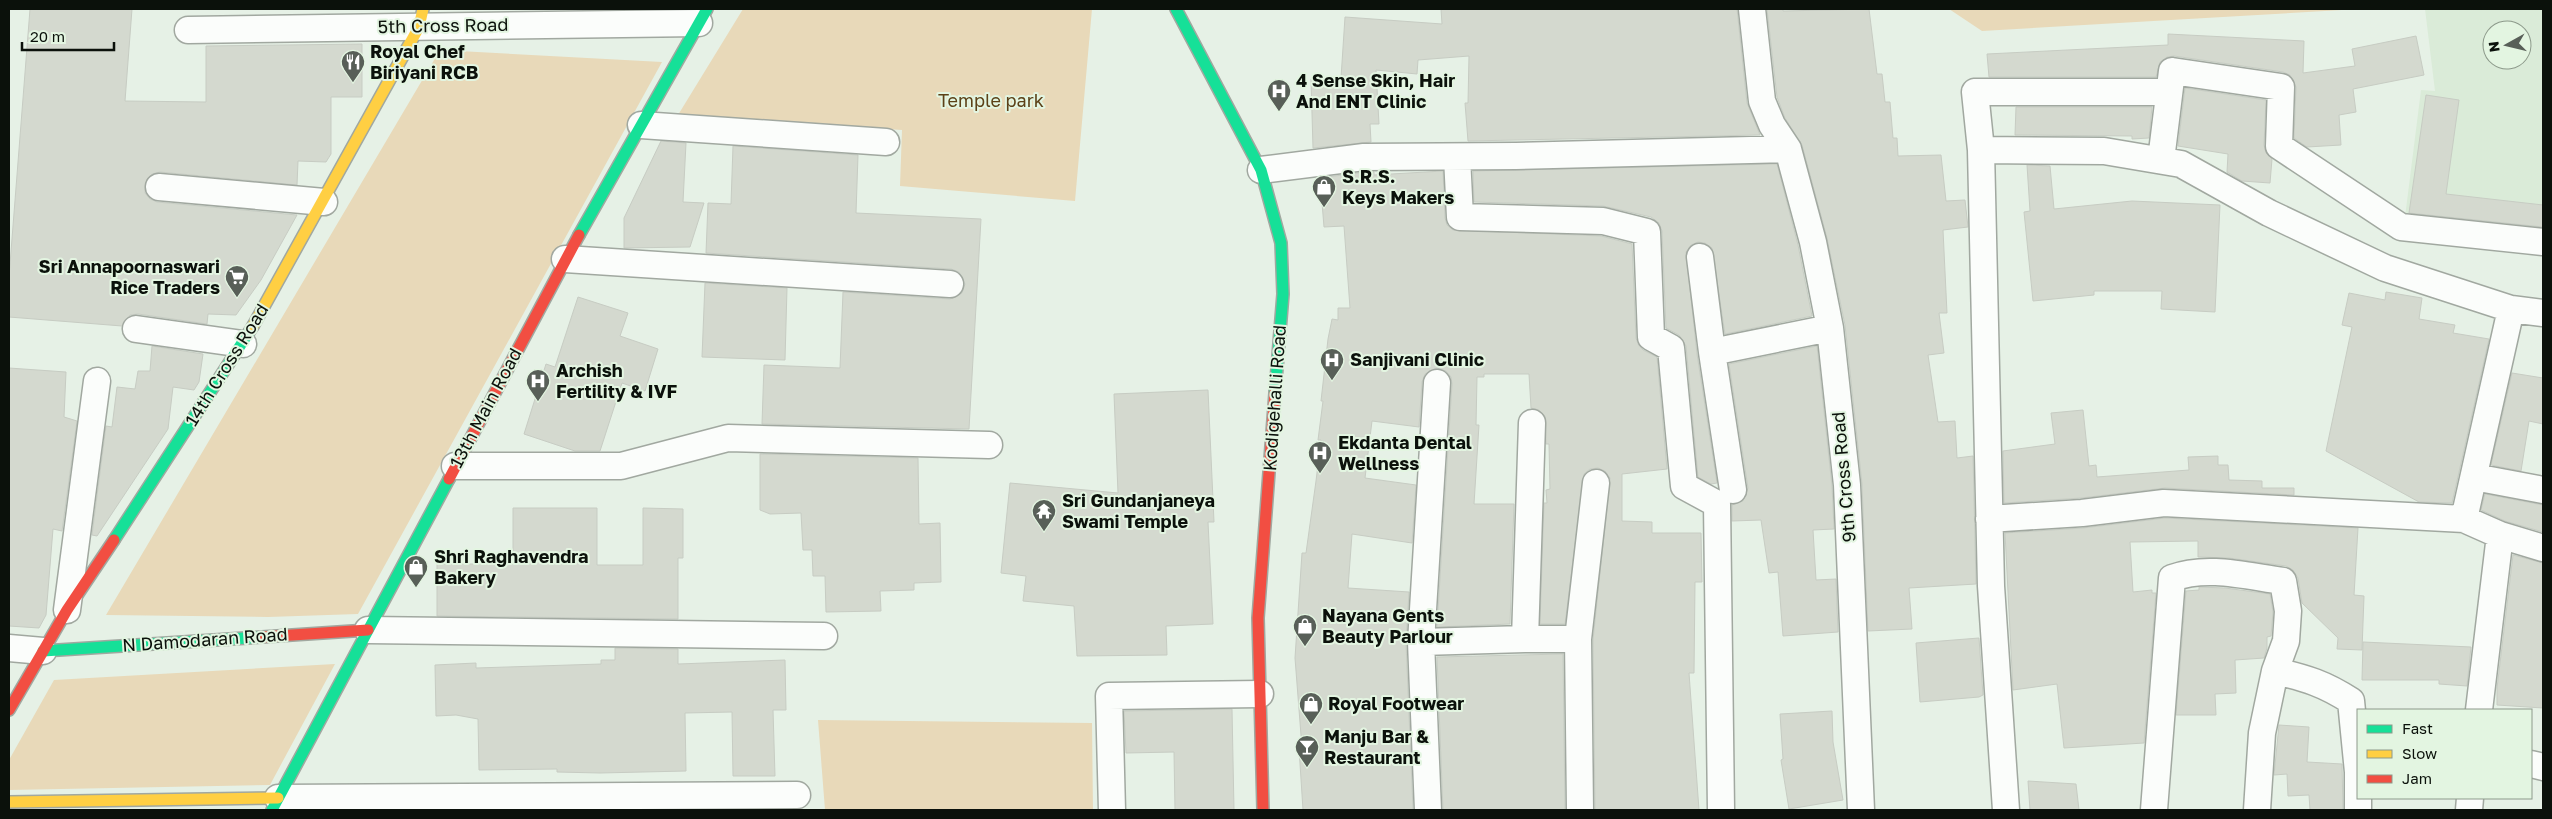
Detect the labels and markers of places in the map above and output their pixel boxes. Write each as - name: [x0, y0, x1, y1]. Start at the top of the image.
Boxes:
- place label: Royal Chef Biriyani RCB: [370, 40, 479, 83]
- restaurant icon: Royal Chef Biriyani RCB: [340, 49, 366, 83]
- place label: 4 Sense Skin, Hair And ENT Clinic: [1296, 69, 1455, 112]
- hospital icon: 4 Sense Skin, Hair And ENT Clinic: [1266, 78, 1292, 112]
- place label: S.R.S. Keys Makers: [1342, 165, 1454, 208]
- shop icon: S.R.S. Keys Makers: [1311, 174, 1337, 208]
- place label: Sri Annapoornaswari Rice Traders: [39, 255, 220, 298]
- supermarket icon: Sri Annapoornaswari Rice Traders: [224, 264, 250, 298]
- hospital icon: Sanjivani Clinic: [1319, 347, 1345, 381]
- place label: Sanjivani Clinic: [1350, 348, 1484, 370]
- place label: Archish Fertility & IVF: [556, 359, 677, 402]
- hospital icon: Archish Fertility & IVF: [525, 368, 551, 402]
- place label: Ekdanta Dental Wellness: [1338, 431, 1472, 474]
- hospital icon: Ekdanta Dental Wellness: [1307, 440, 1333, 474]
- place label: Sri Gundanjaneya Swami Temple: [1062, 489, 1215, 532]
- temple icon: Sri Gundanjaneya Swami Temple: [1031, 498, 1057, 532]
- place label: Shri Raghavendra Bakery: [434, 545, 588, 588]
- shop icon: Shri Raghavendra Bakery: [403, 554, 429, 588]
- place label: Nayana Gents Beauty Parlour: [1322, 604, 1453, 647]
- shop icon: Nayana Gents Beauty Parlour: [1292, 613, 1318, 647]
- shop icon: Royal Footwear: [1298, 691, 1324, 725]
- place label: Royal Footwear: [1328, 692, 1464, 714]
- place label: Manju Bar & Restaurant: [1324, 725, 1429, 768]
- bar icon: Manju Bar & Restaurant: [1294, 734, 1320, 768]

